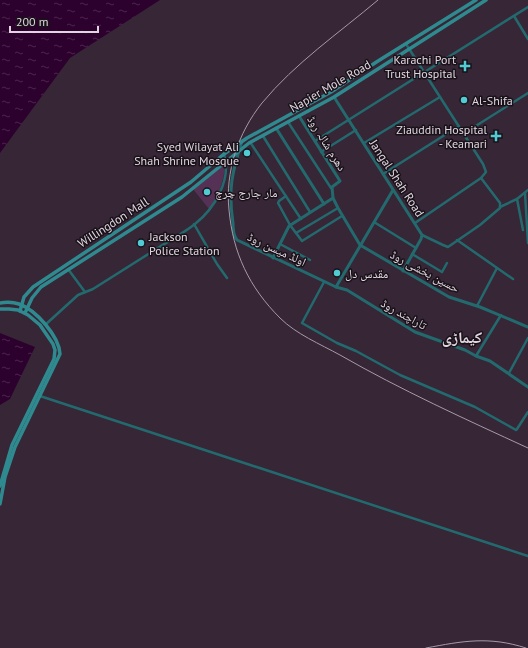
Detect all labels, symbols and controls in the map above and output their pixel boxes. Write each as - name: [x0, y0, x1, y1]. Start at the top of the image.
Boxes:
- scale bar: [10, 8, 98, 34]
- text: 200 m: [16, 14, 49, 29]
- place label: Karachi Port Trust Hospital: [385, 52, 456, 81]
- street label: Napier Mole Road: [287, 57, 373, 115]
- marker: Karachi Port Trust Hospital: [459, 60, 471, 72]
- place label: Al-Shifa: [472, 93, 513, 108]
- marker: Al-Shifa: [459, 95, 469, 105]
- street label: دھرم شالہ روڈ: [303, 113, 350, 174]
- place label: Ziauddin Hospital - Keamari: [396, 122, 487, 151]
- marker: Ziauddin Hospital - Keamari: [490, 130, 502, 142]
- street label: Jangal Shah Road: [366, 136, 428, 219]
- place label: Syed Wilayat Ali Shah Shrine Mosque: [134, 139, 239, 168]
- marker: Syed Wilayat Ali Shah Shrine Mosque: [242, 148, 252, 158]
- place label: مار جارج چرچ: [215, 185, 278, 200]
- marker: مار جارج چرچ: [202, 187, 212, 197]
- street label: Willingdon Mall: [75, 193, 152, 250]
- place label: Jackson Police Station: [148, 229, 220, 258]
- street label: اولڈ میسن روڈ: [245, 229, 309, 269]
- marker: Jackson Police Station: [136, 238, 146, 248]
- street label: حسین بخشی روڈ: [388, 247, 462, 296]
- place label: مقدس دل: [345, 266, 388, 281]
- marker: مقدس دل: [332, 268, 342, 278]
- street label: تاراچند روڈ: [379, 295, 430, 333]
- district label: کیماڑی: [442, 327, 482, 347]

